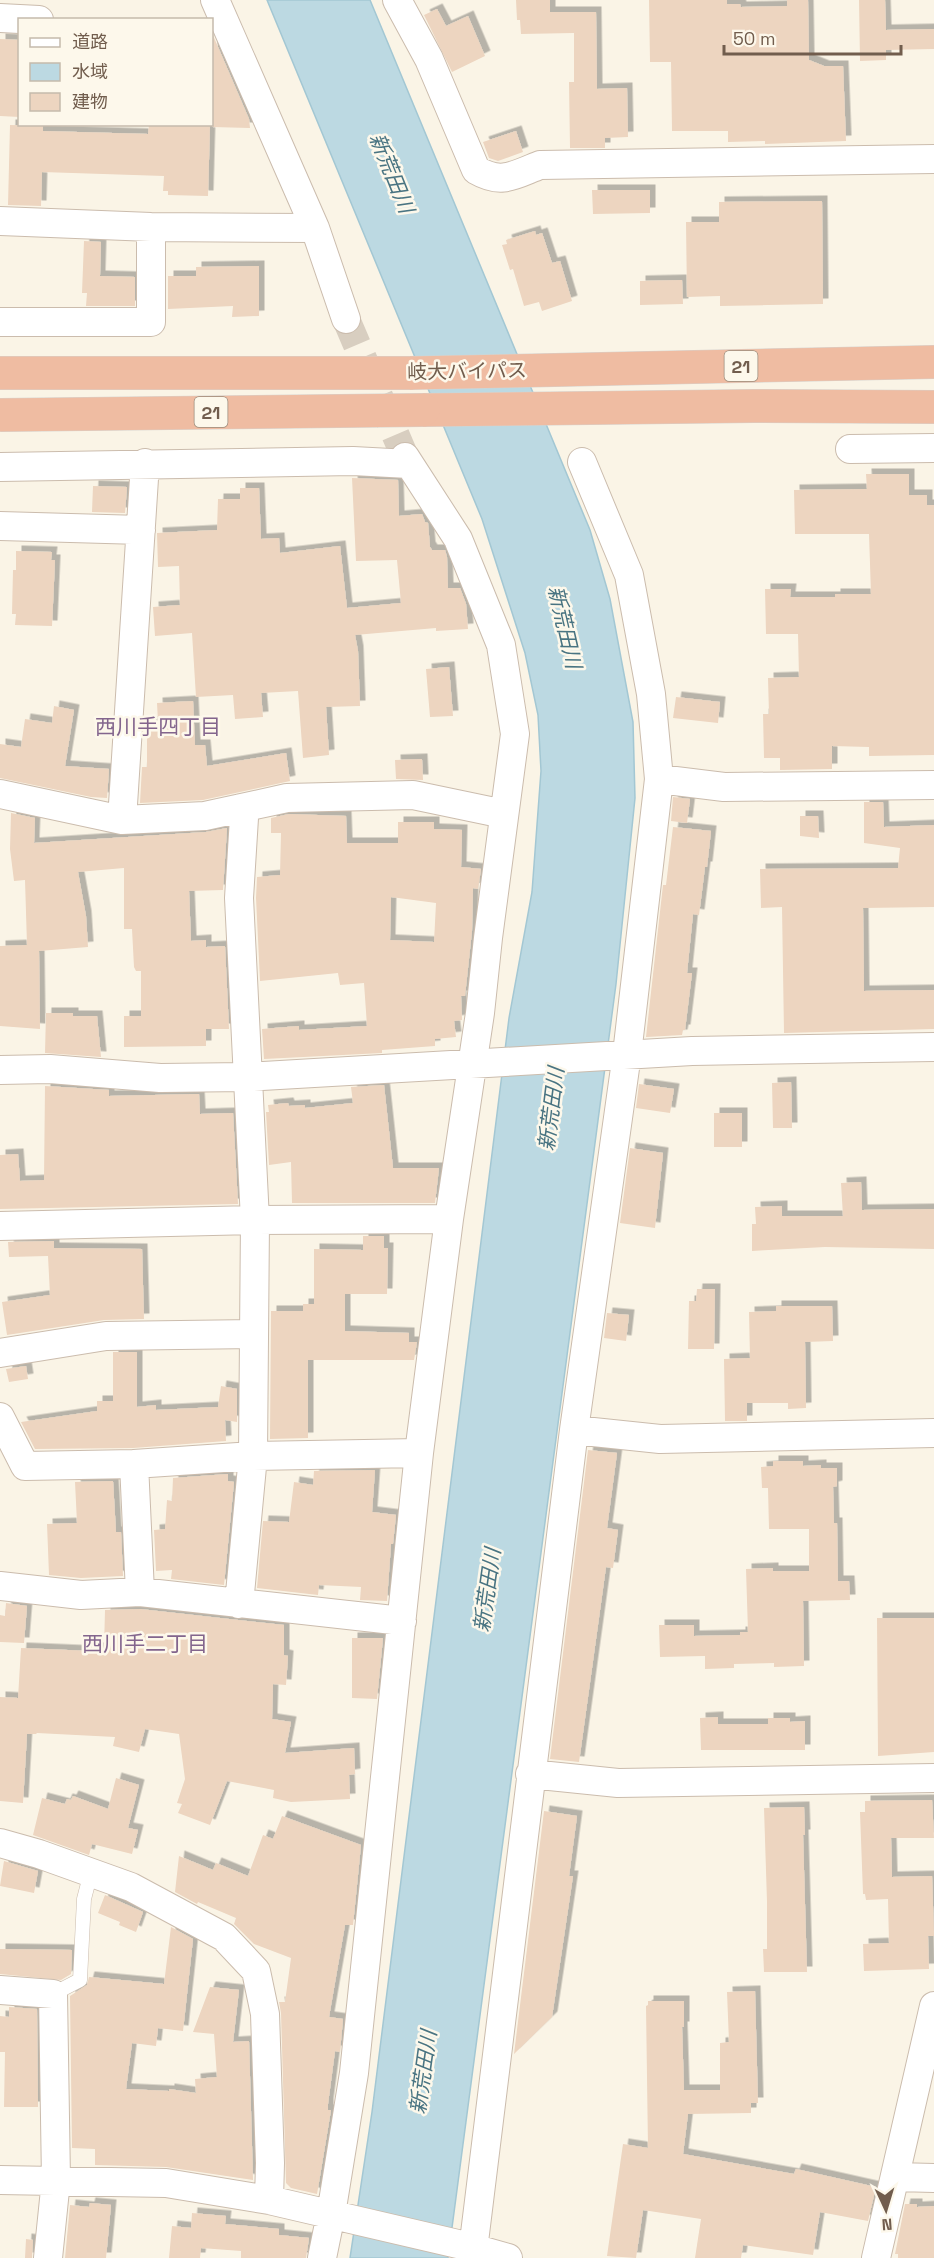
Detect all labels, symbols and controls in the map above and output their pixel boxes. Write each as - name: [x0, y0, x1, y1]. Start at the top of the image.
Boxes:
- legend: [18, 18, 213, 126]
- scale bar: [724, 18, 901, 56]
- text: 50 m: [733, 27, 775, 50]
- text: 道路: [72, 30, 108, 53]
- text: 水域: [72, 60, 108, 83]
- text: 建物: [72, 90, 108, 113]
- water label: 新荒田川: [364, 129, 421, 219]
- road number: 21: [724, 351, 758, 381]
- street label: 岐大バイパス: [407, 357, 527, 385]
- road number: 21: [194, 397, 228, 427]
- water label: 新荒田川: [542, 583, 588, 673]
- district label: 西川手四丁目: [95, 713, 221, 740]
- water label: 新荒田川: [532, 1064, 570, 1152]
- water label: 新荒田川: [468, 1545, 506, 1633]
- district label: 西川手二丁目: [82, 1630, 208, 1657]
- water label: 新荒田川: [404, 2027, 442, 2115]
- north arrow: [856, 2180, 916, 2240]
- text: N: [881, 2214, 893, 2235]

